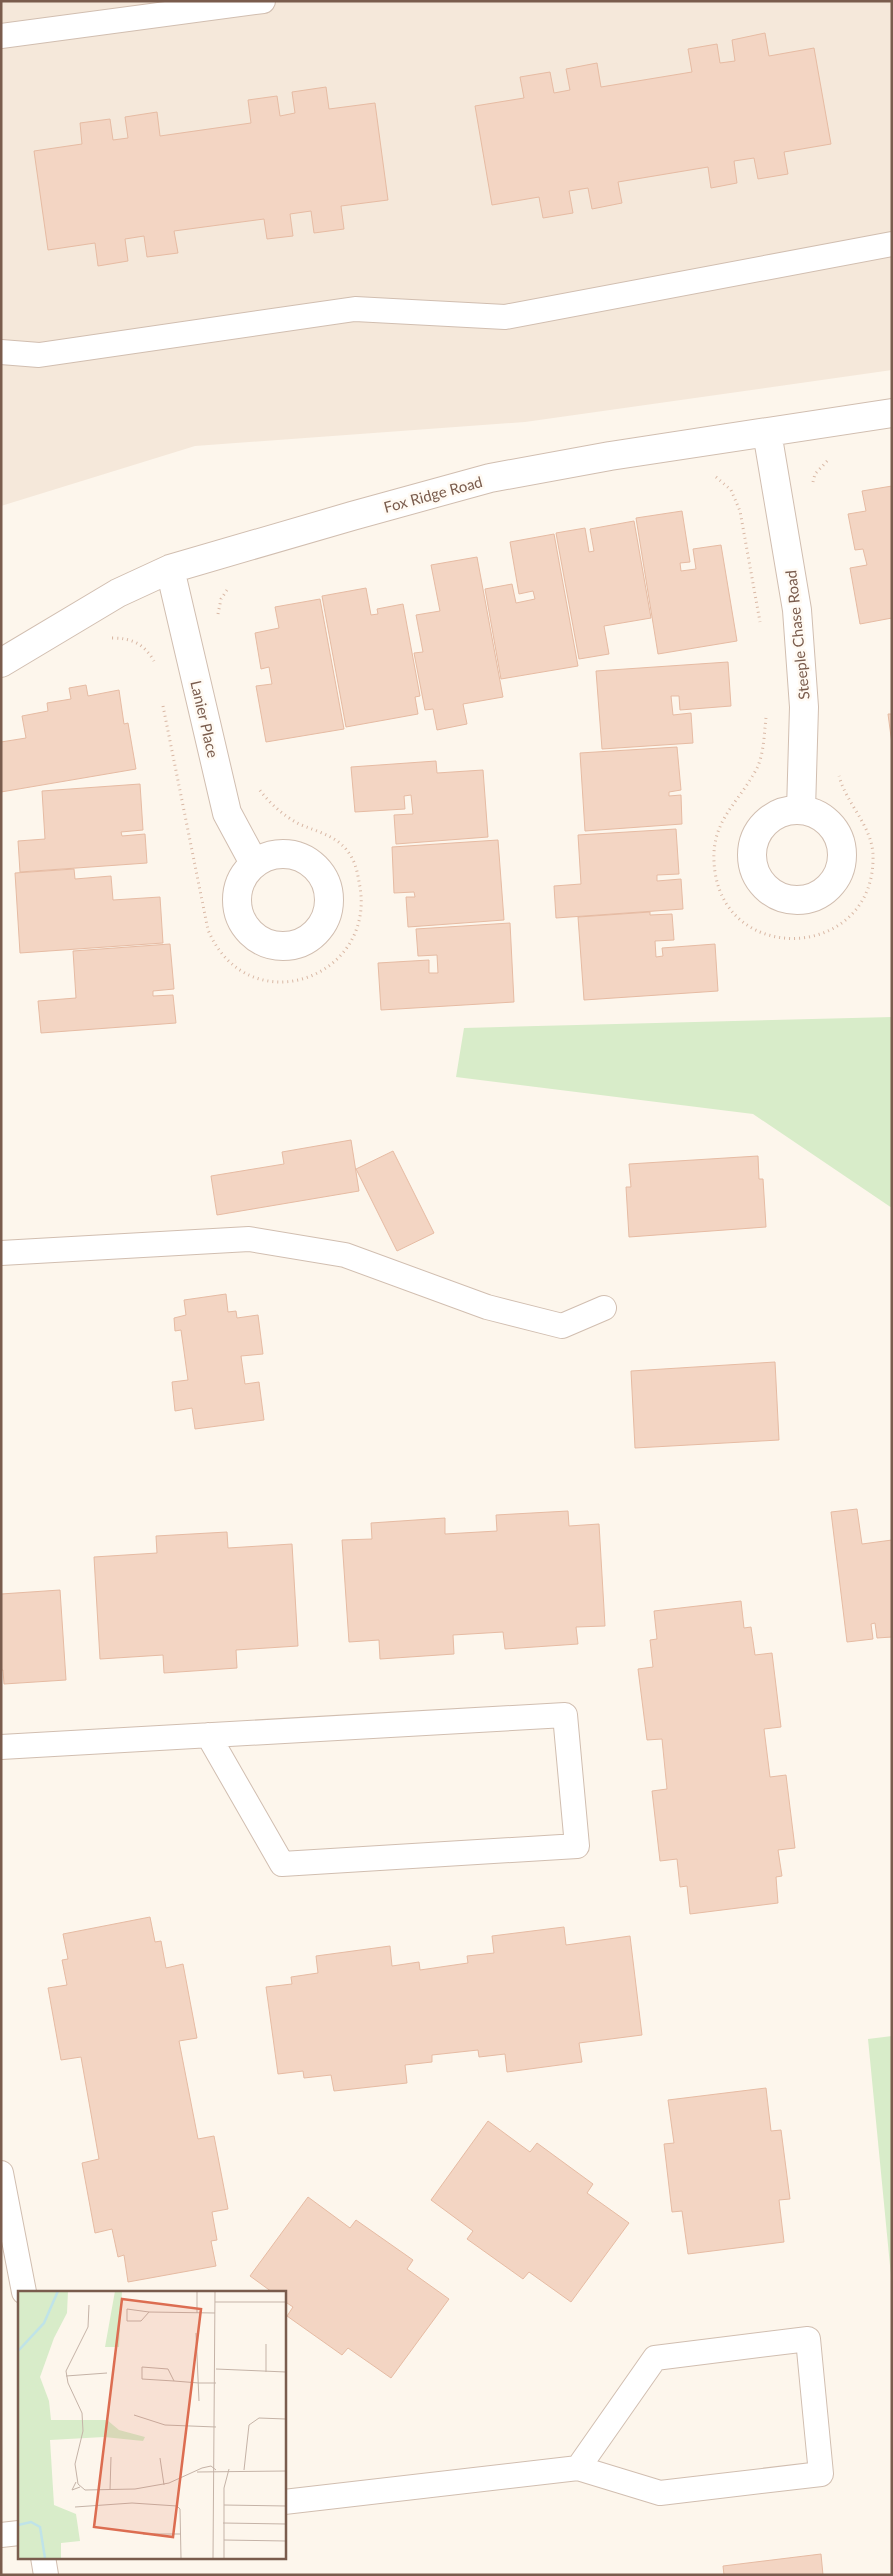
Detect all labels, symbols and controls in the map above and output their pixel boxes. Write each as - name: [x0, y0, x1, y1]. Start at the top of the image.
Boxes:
- street label: Fox Ridge Road: [382, 472, 484, 516]
- street label: Steeple Chase Road: [781, 569, 813, 701]
- street label: Lanier Place: [187, 679, 223, 760]
- inset map: [18, 2291, 285, 2558]

